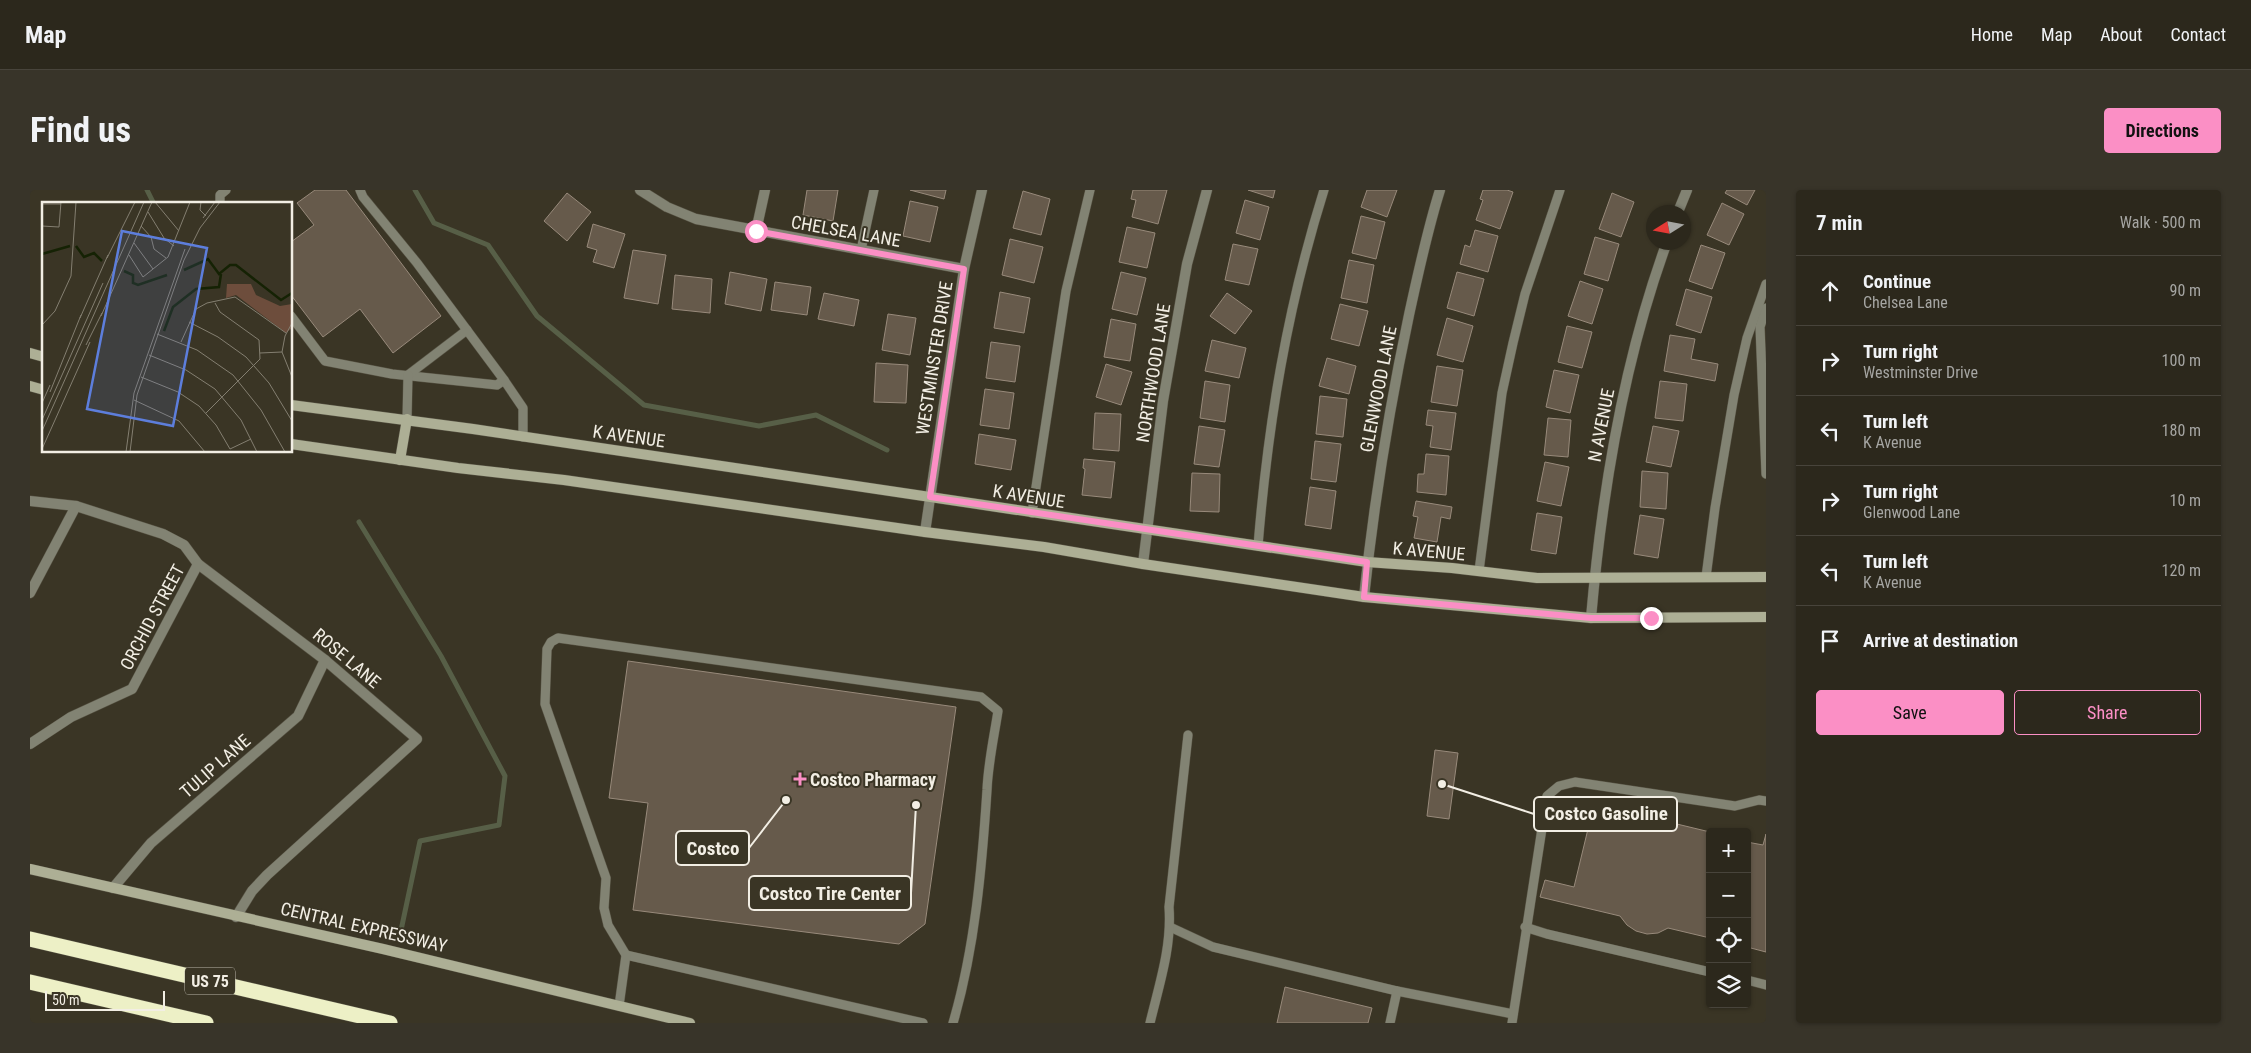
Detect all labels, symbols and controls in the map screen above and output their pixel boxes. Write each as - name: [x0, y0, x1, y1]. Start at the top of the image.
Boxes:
- text: Map: [25, 21, 66, 49]
- text: Home: [1971, 24, 2013, 45]
- text: Map: [2041, 24, 2072, 45]
- text: About: [2100, 24, 2142, 45]
- text: Contact: [2170, 24, 2226, 45]
- button: Directions: [2104, 108, 2221, 153]
- text: Find us: [30, 110, 131, 151]
- inset map: [42, 202, 292, 452]
- north arrow: [1646, 205, 1691, 250]
- street label: CHELSEA LANE: [790, 211, 902, 251]
- text: 7 min: [1816, 211, 1863, 235]
- text: Walk · 500 m: [2120, 213, 2201, 232]
- route start: [745, 220, 768, 243]
- text: Continue: [1863, 270, 1931, 293]
- icon: ahead: [1816, 277, 1844, 305]
- street label: WESTMINSTER DRIVE: [911, 280, 957, 436]
- text: 90 m: [2169, 281, 2201, 300]
- text: Chelsea Lane: [1863, 293, 1948, 312]
- street label: NORTHWOOD LANE: [1132, 302, 1174, 444]
- street label: GLENWOOD LANE: [1355, 324, 1401, 454]
- text: Turn right: [1863, 340, 1938, 363]
- icon: right: [1816, 347, 1844, 375]
- text: 100 m: [2162, 351, 2201, 370]
- text: Westminster Drive: [1863, 363, 1978, 382]
- street label: N AVENUE: [1584, 387, 1618, 463]
- text: Turn left: [1863, 410, 1928, 433]
- icon: left: [1816, 417, 1844, 445]
- street label: K AVENUE: [591, 421, 667, 451]
- text: 180 m: [2162, 421, 2201, 440]
- text: K Avenue: [1863, 433, 1921, 452]
- street label: K AVENUE: [991, 480, 1067, 512]
- text: Turn right: [1863, 480, 1938, 503]
- icon: right: [1816, 487, 1844, 515]
- text: 10 m: [2169, 491, 2201, 510]
- text: Glenwood Lane: [1863, 503, 1960, 522]
- street label: K AVENUE: [1392, 537, 1466, 565]
- text: Turn left: [1863, 550, 1928, 573]
- icon: left: [1816, 557, 1844, 585]
- street label: ORCHID STREET: [115, 561, 189, 673]
- text: 120 m: [2162, 561, 2201, 580]
- text: K Avenue: [1863, 573, 1921, 592]
- route end: [1640, 607, 1663, 630]
- street label: ROSE LANE: [309, 624, 385, 692]
- icon: arrive: [1816, 627, 1844, 655]
- text: Arrive at destination: [1863, 629, 2018, 652]
- button: Save: [1816, 690, 2004, 735]
- button: Share: [2014, 690, 2201, 735]
- street label: TULIP LANE: [176, 730, 254, 802]
- place label: Costco Pharmacy: [810, 769, 936, 790]
- marker: Costco Pharmacy: [794, 773, 806, 785]
- callout: Costco Gasoline: [1534, 797, 1677, 831]
- text: Costco Gasoline: [1544, 802, 1668, 825]
- map controls: [1706, 828, 1751, 1008]
- button: +: [1706, 828, 1751, 873]
- callout: Costco: [676, 831, 749, 865]
- text: Costco: [687, 837, 739, 860]
- button: −: [1706, 873, 1751, 918]
- callout: Costco Tire Center: [749, 876, 911, 910]
- text: Costco Tire Center: [759, 882, 901, 905]
- street label: CENTRAL EXPRESSWAY: [279, 898, 450, 957]
- button: locate: [1706, 918, 1751, 963]
- button: layers: [1706, 963, 1751, 1008]
- road number: US 75: [185, 968, 235, 994]
- scale bar: [45, 988, 165, 1011]
- text: 50 m: [52, 992, 80, 1008]

